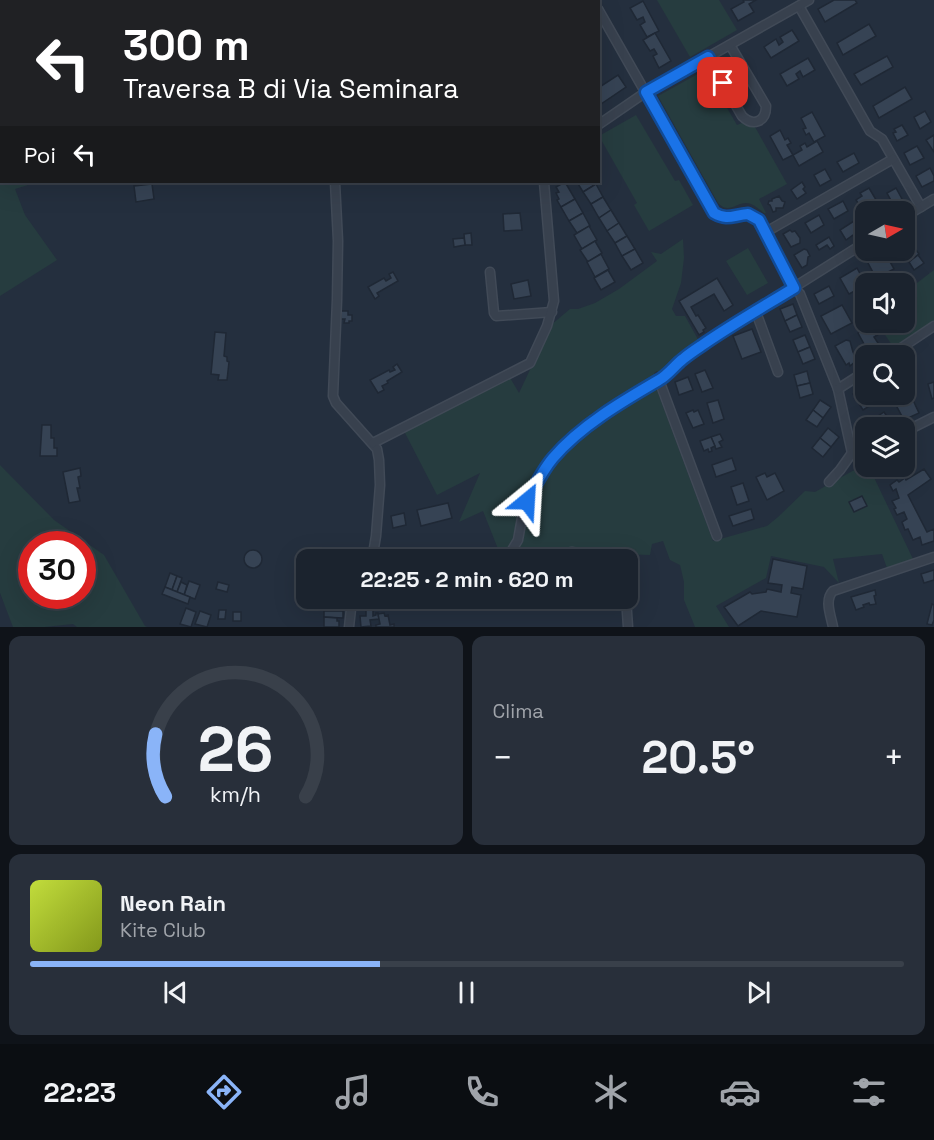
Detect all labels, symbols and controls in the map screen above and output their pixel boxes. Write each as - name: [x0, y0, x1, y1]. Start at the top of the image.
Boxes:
- text: 300 m: [123, 19, 250, 72]
- icon: left: [24, 24, 102, 102]
- pin: [697, 57, 748, 108]
- icon: arrive: [706, 66, 739, 99]
- text: Traversa B di Via Seminara: [123, 71, 459, 106]
- icon: left: [68, 138, 101, 171]
- text: Poi: [24, 141, 56, 169]
- north arrow: [855, 201, 915, 261]
- map controls: [855, 201, 915, 477]
- button: sound: [855, 273, 915, 333]
- button: search: [855, 345, 915, 405]
- button: layers: [855, 417, 915, 477]
- position arrow: [495, 469, 559, 533]
- speed limit sign: 30: [18, 531, 96, 609]
- text: 22:25 · 2 min · 620 m: [361, 565, 573, 593]
- text: Clima: [493, 698, 544, 724]
- text: 26: [198, 710, 274, 789]
- text: 20.5°: [642, 729, 755, 786]
- text: −: [493, 737, 513, 779]
- text: +: [884, 737, 904, 779]
- text: km/h: [210, 782, 261, 809]
- text: Neon Rain: [120, 889, 226, 917]
- text: Kite Club: [120, 917, 206, 943]
- icon: previous: [159, 976, 192, 1009]
- icon: pause: [450, 976, 483, 1009]
- icon: next: [742, 976, 775, 1009]
- icon: directions: [203, 1071, 245, 1113]
- icon: music: [332, 1071, 374, 1113]
- icon: phone: [461, 1071, 503, 1113]
- icon: climate: [590, 1071, 632, 1113]
- icon: car: [719, 1071, 761, 1113]
- icon: filters: [848, 1071, 890, 1113]
- text: 22:23: [44, 1075, 116, 1110]

